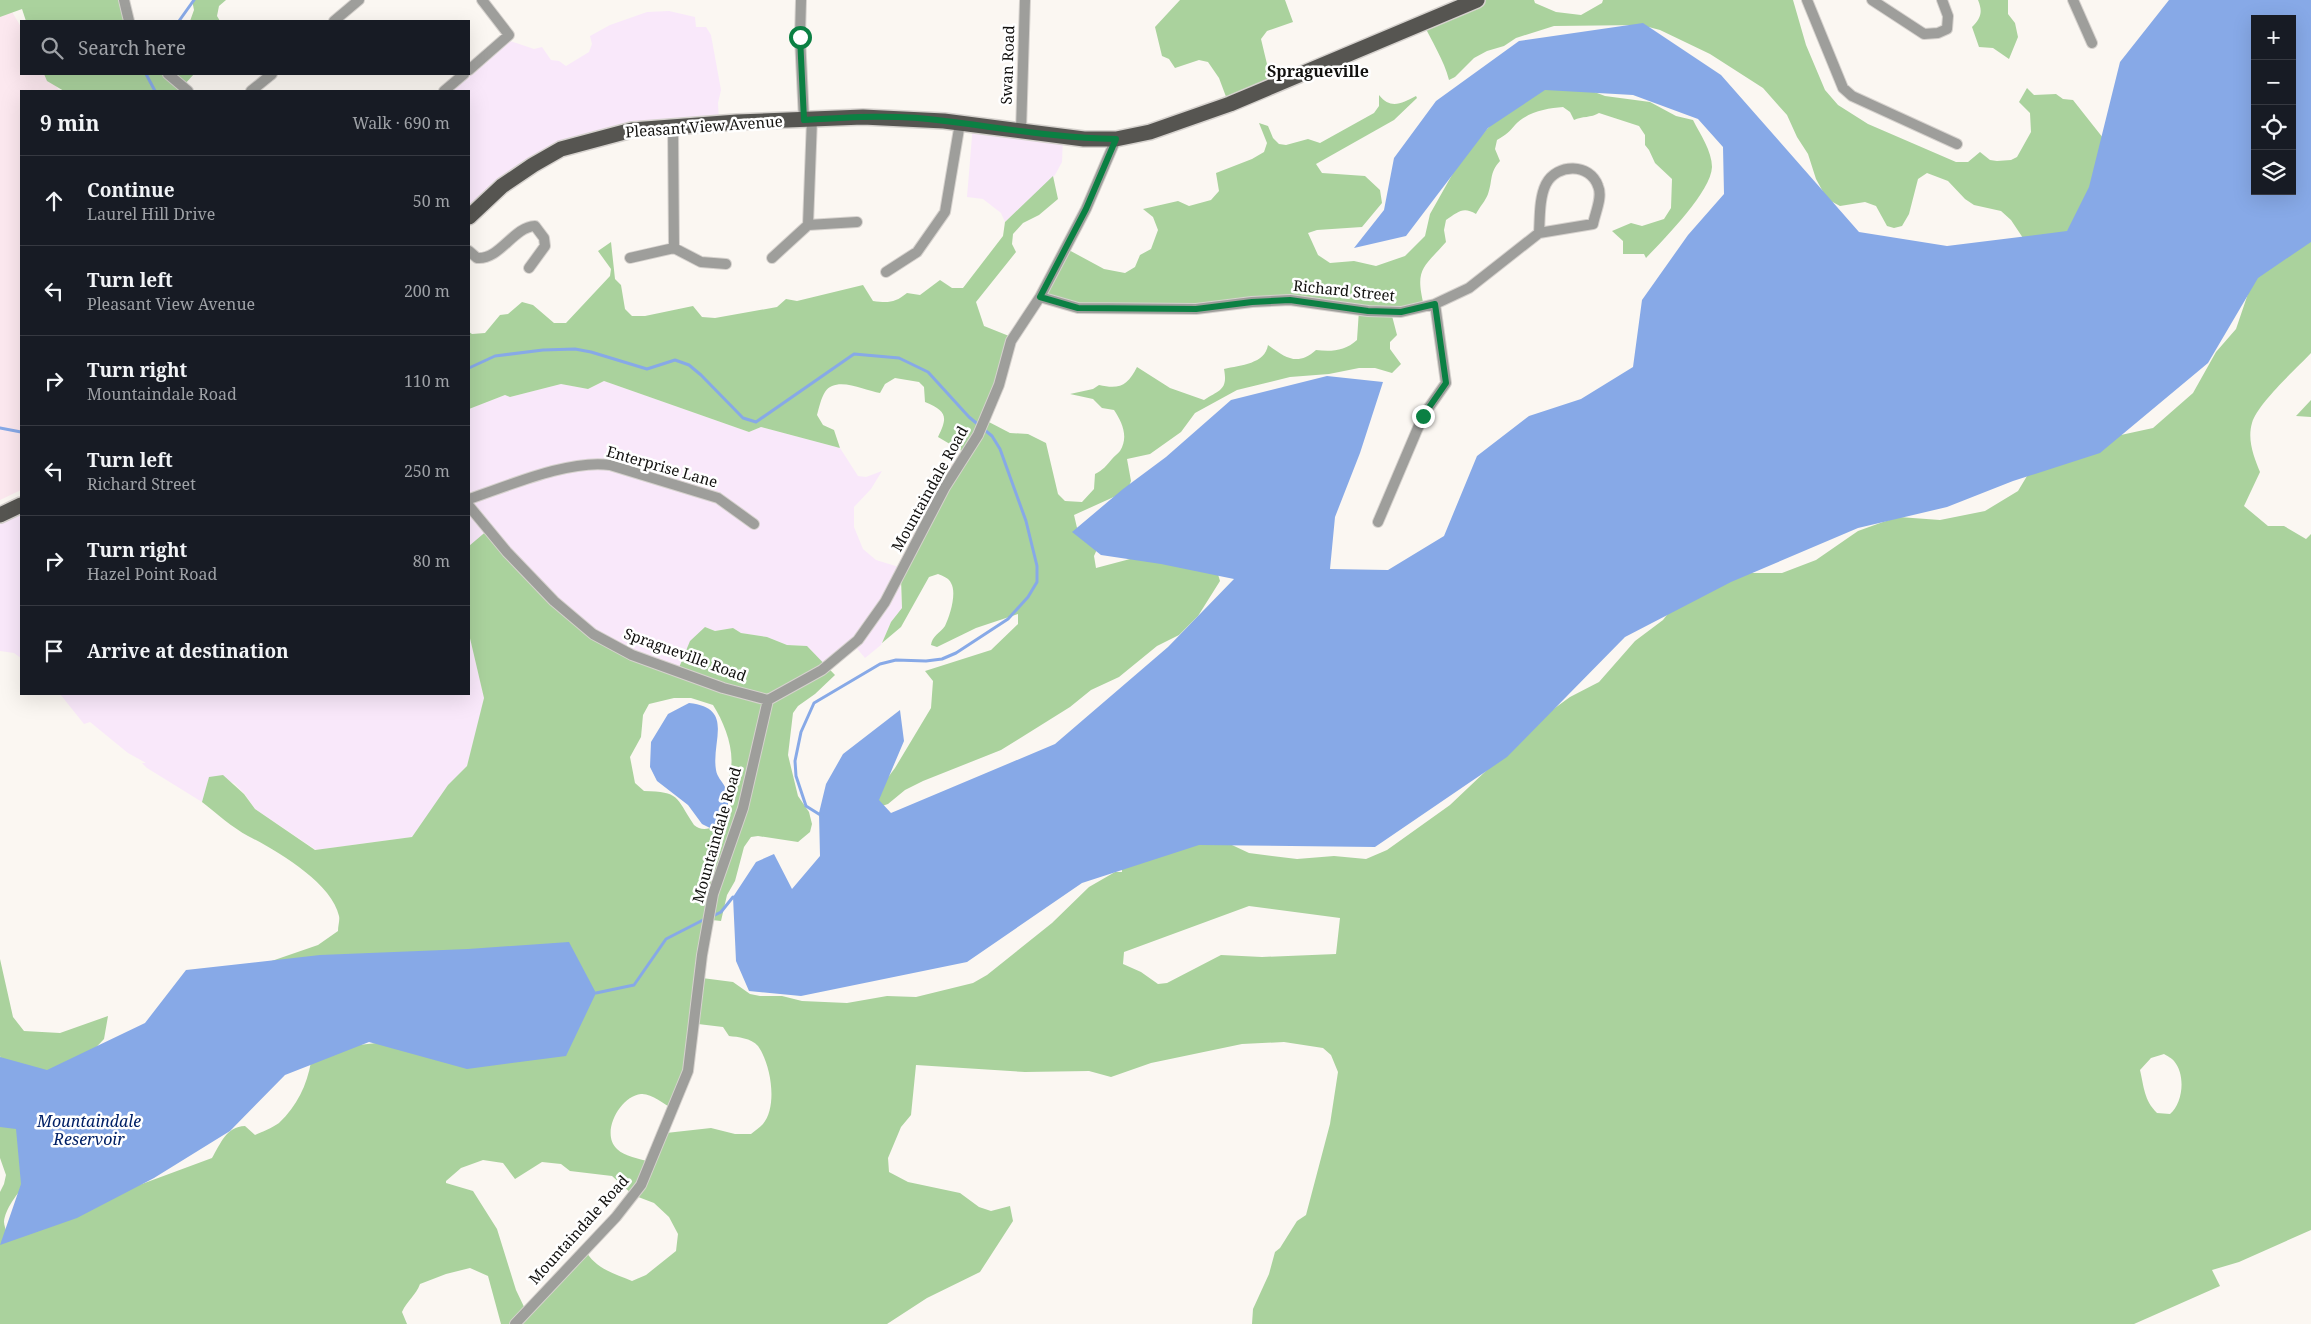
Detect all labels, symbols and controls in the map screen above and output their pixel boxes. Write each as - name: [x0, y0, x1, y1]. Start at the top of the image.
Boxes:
- map controls: [2251, 15, 2296, 195]
- button: +: [2251, 15, 2296, 60]
- search box: [20, 20, 470, 75]
- street label: Swan Road: [996, 25, 1018, 105]
- route start: [789, 26, 812, 49]
- icon: search: [38, 34, 66, 62]
- text: Search here: [78, 35, 186, 61]
- district label: Spragueville: [1267, 60, 1369, 82]
- button: −: [2251, 60, 2296, 105]
- button: locate: [2251, 105, 2296, 150]
- text: 9 min: [40, 109, 99, 137]
- street label: Pleasant View Avenue: [625, 111, 783, 141]
- text: Walk · 690 m: [353, 112, 450, 134]
- button: layers: [2251, 150, 2296, 195]
- text: Continue: [87, 177, 175, 203]
- icon: ahead: [40, 187, 68, 215]
- text: 50 m: [413, 190, 450, 212]
- text: Laurel Hill Drive: [87, 203, 215, 225]
- text: Turn left: [87, 267, 173, 293]
- street label: Richard Street: [1292, 275, 1396, 305]
- icon: left: [40, 277, 68, 305]
- text: 200 m: [404, 280, 450, 302]
- text: Pleasant View Avenue: [87, 293, 255, 315]
- text: Turn right: [87, 357, 187, 383]
- icon: right: [40, 367, 68, 395]
- text: 110 m: [404, 370, 450, 392]
- text: Mountaindale Road: [87, 383, 237, 405]
- route end: [1412, 405, 1435, 428]
- street label: Mountaindale Road: [886, 422, 972, 555]
- street label: Enterprise Lane: [604, 441, 720, 491]
- text: Turn left: [87, 447, 173, 473]
- icon: left: [40, 457, 68, 485]
- text: 250 m: [404, 460, 450, 482]
- text: Richard Street: [87, 473, 196, 495]
- text: Turn right: [87, 537, 187, 563]
- icon: right: [40, 547, 68, 575]
- text: 80 m: [413, 550, 450, 572]
- text: Hazel Point Road: [87, 563, 217, 585]
- street label: Spragueville Road: [621, 623, 749, 686]
- icon: arrive: [40, 637, 68, 665]
- text: Arrive at destination: [87, 638, 289, 664]
- street label: Mountaindale Road: [687, 764, 745, 905]
- water label: Mountaindale Reservoir: [36, 1110, 141, 1150]
- street label: Mountaindale Road: [524, 1170, 633, 1288]

